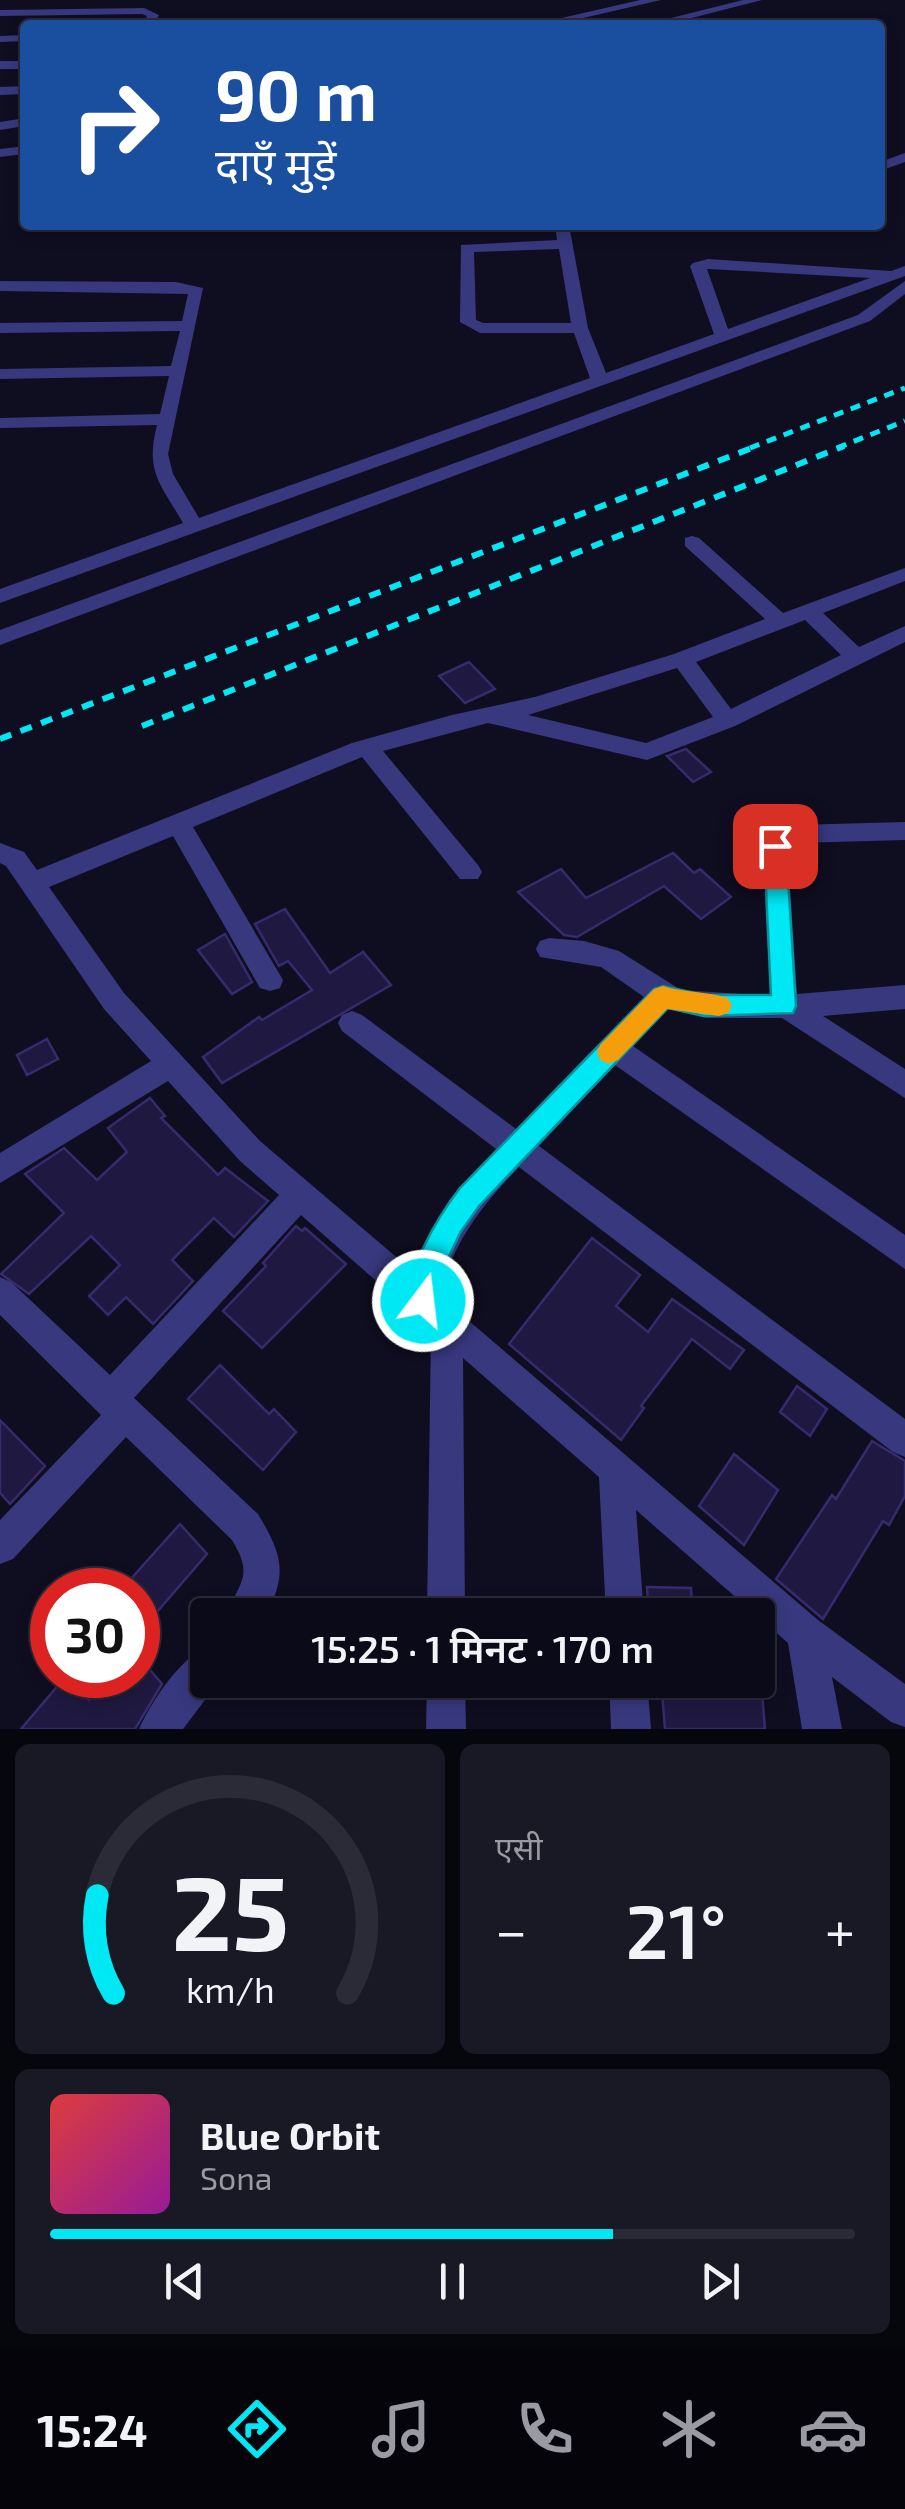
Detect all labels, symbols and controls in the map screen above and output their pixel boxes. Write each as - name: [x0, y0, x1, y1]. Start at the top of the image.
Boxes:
- text: 90 m: [215, 51, 377, 135]
- icon: right: [50, 60, 180, 190]
- text: दाएँ मुड़ें: [215, 136, 336, 190]
- pin: [733, 804, 818, 889]
- icon: arrive: [748, 819, 803, 874]
- position arrow: [371, 1249, 475, 1353]
- speed limit sign: 30: [30, 1568, 160, 1698]
- text: 15:25 · 1 मिनट · 170 m: [311, 1625, 654, 1671]
- text: एसी: [495, 1828, 543, 1866]
- text: 25: [171, 1847, 289, 1972]
- text: 21°: [626, 1884, 726, 1974]
- text: −: [495, 1896, 527, 1962]
- text: +: [825, 1896, 855, 1962]
- text: km/h: [186, 1967, 274, 2010]
- text: Blue Orbit: [200, 2112, 380, 2158]
- text: Sona: [200, 2158, 272, 2196]
- icon: previous: [157, 2254, 212, 2309]
- icon: pause: [425, 2254, 480, 2309]
- icon: next: [693, 2254, 748, 2309]
- icon: directions: [222, 2394, 292, 2464]
- icon: music: [366, 2394, 436, 2464]
- icon: phone: [510, 2394, 580, 2464]
- icon: climate: [654, 2394, 724, 2464]
- icon: car: [798, 2394, 868, 2464]
- text: 15:24: [37, 2402, 148, 2456]

